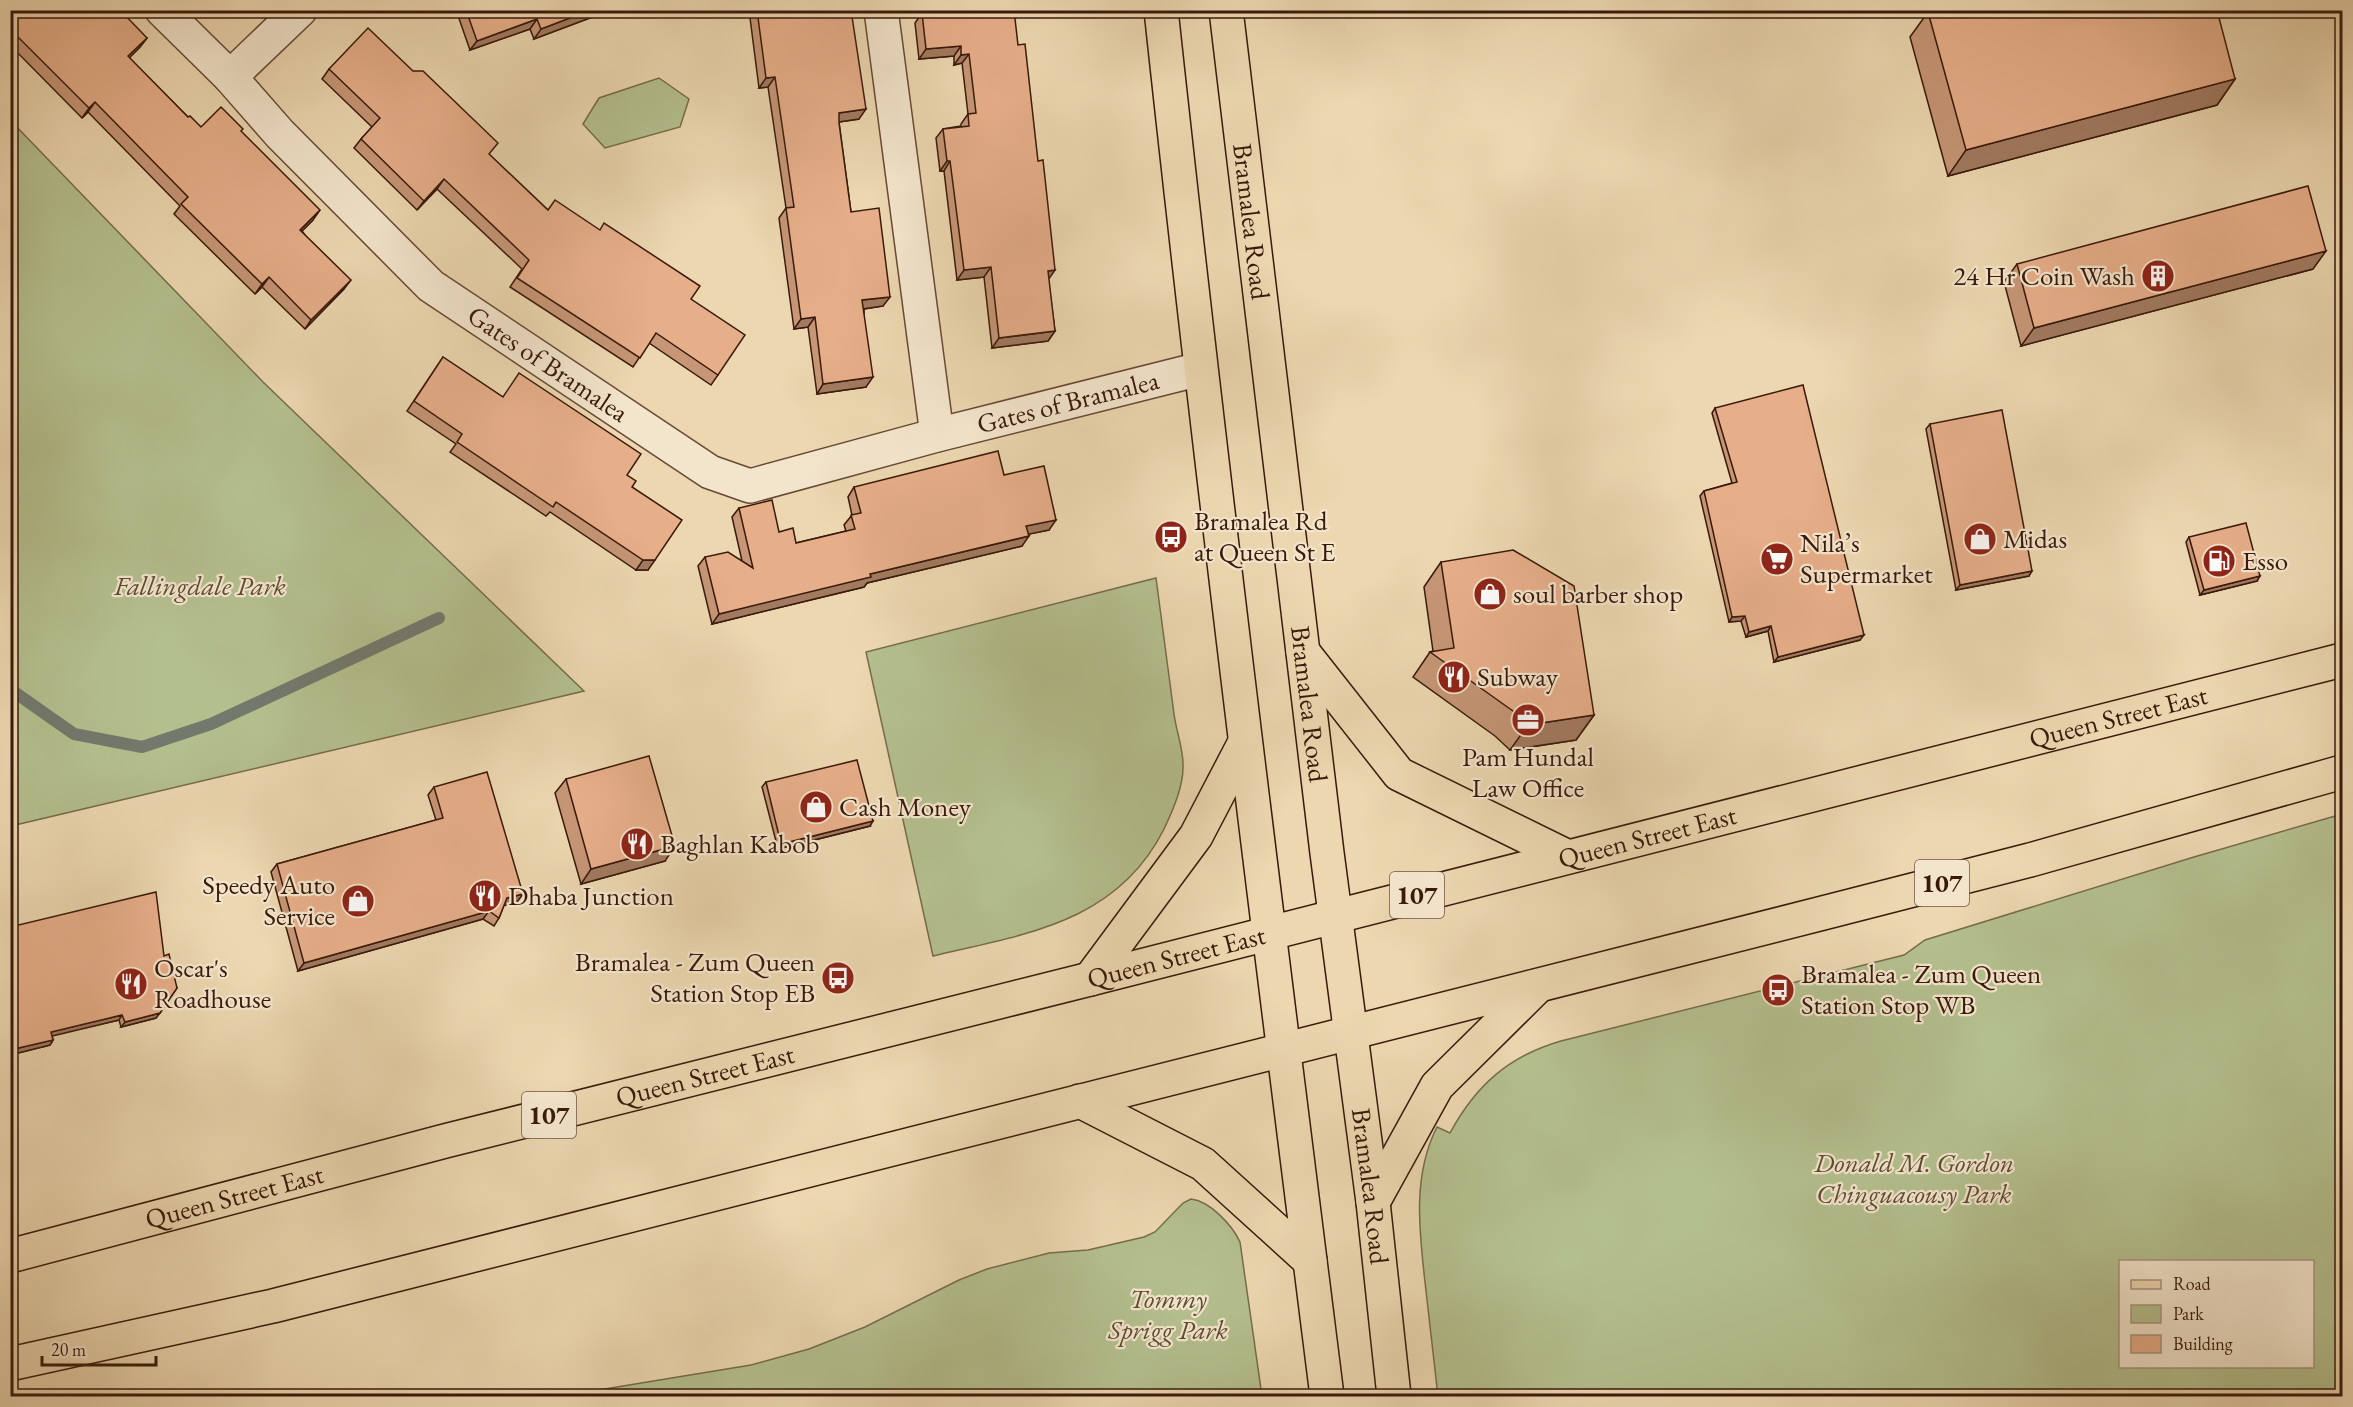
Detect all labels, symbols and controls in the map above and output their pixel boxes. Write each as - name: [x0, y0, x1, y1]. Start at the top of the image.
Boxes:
- street label: Bramalea Road: [1225, 141, 1279, 302]
- place label: 24 Hr Coin Wash: [1953, 258, 2135, 293]
- building icon: 24 Hr Coin Wash: [2140, 258, 2176, 294]
- street label: Gates of Bramalea: [461, 297, 636, 430]
- street label: Gates of Bramalea: [973, 362, 1163, 441]
- place label: Bramalea Rd at Queen St E: [1194, 503, 1336, 569]
- bus stop icon: Bramalea Rd at Queen St E: [1153, 519, 1189, 555]
- shop icon: Midas: [1962, 521, 1998, 557]
- place label: Midas: [2003, 521, 2067, 556]
- place label: Nila’s Supermarket: [1800, 525, 1933, 591]
- supermarket icon: Nila’s Supermarket: [1759, 541, 1795, 577]
- fuel station icon: Esso: [2201, 543, 2237, 579]
- place label: Esso: [2242, 543, 2288, 578]
- park label: Fallingdale Park: [113, 568, 286, 603]
- shop icon: soul barber shop: [1472, 576, 1508, 612]
- place label: soul barber shop: [1513, 576, 1683, 611]
- street label: Bramalea Road: [1283, 624, 1336, 784]
- restaurant icon: Subway: [1436, 659, 1472, 695]
- place label: Subway: [1477, 659, 1558, 694]
- street label: Queen Street East: [2025, 677, 2211, 756]
- office icon: Pam Hundal Law Office: [1510, 702, 1546, 738]
- place label: Pam Hundal Law Office: [1462, 739, 1594, 805]
- shop icon: Cash Money: [798, 789, 834, 825]
- place label: Cash Money: [839, 789, 971, 824]
- street label: Queen Street East: [1554, 797, 1740, 876]
- restaurant icon: Baghlan Kabob: [619, 826, 655, 862]
- place label: Baghlan Kabob: [660, 826, 820, 861]
- road number: 107: [1915, 860, 1969, 906]
- place label: Speedy Auto Service: [202, 867, 335, 933]
- road number: 107: [1390, 872, 1444, 918]
- restaurant icon: Dhaba Junction: [467, 878, 503, 914]
- place label: Dhaba Junction: [508, 878, 674, 913]
- shop icon: Speedy Auto Service: [340, 883, 376, 919]
- street label: Queen Street East: [1083, 917, 1269, 996]
- place label: Bramalea - Zum Queen Station Stop EB: [575, 944, 815, 1010]
- place label: Oscar's Roadhouse: [154, 950, 271, 1016]
- place label: Bramalea - Zum Queen Station Stop WB: [1801, 956, 2041, 1022]
- bus stop icon: Bramalea - Zum Queen Station Stop EB: [820, 960, 856, 996]
- restaurant icon: Oscar's Roadhouse: [113, 966, 149, 1002]
- bus stop icon: Bramalea - Zum Queen Station Stop WB: [1760, 972, 1796, 1008]
- street label: Queen Street East: [612, 1036, 798, 1114]
- road number: 107: [522, 1092, 576, 1138]
- street label: Bramalea Road: [1344, 1106, 1398, 1266]
- park label: Donald M. Gordon Chinguacousy Park: [1813, 1145, 2014, 1211]
- street label: Queen Street East: [141, 1156, 327, 1236]
- legend: [2119, 1260, 2314, 1368]
- text: Road: [2173, 1272, 2212, 1295]
- park label: Tommy Sprigg Park: [1107, 1281, 1228, 1347]
- text: Park: [2173, 1302, 2204, 1325]
- scale bar: [42, 1329, 156, 1367]
- text: Building: [2173, 1332, 2233, 1355]
- text: 20 m: [51, 1338, 86, 1361]

